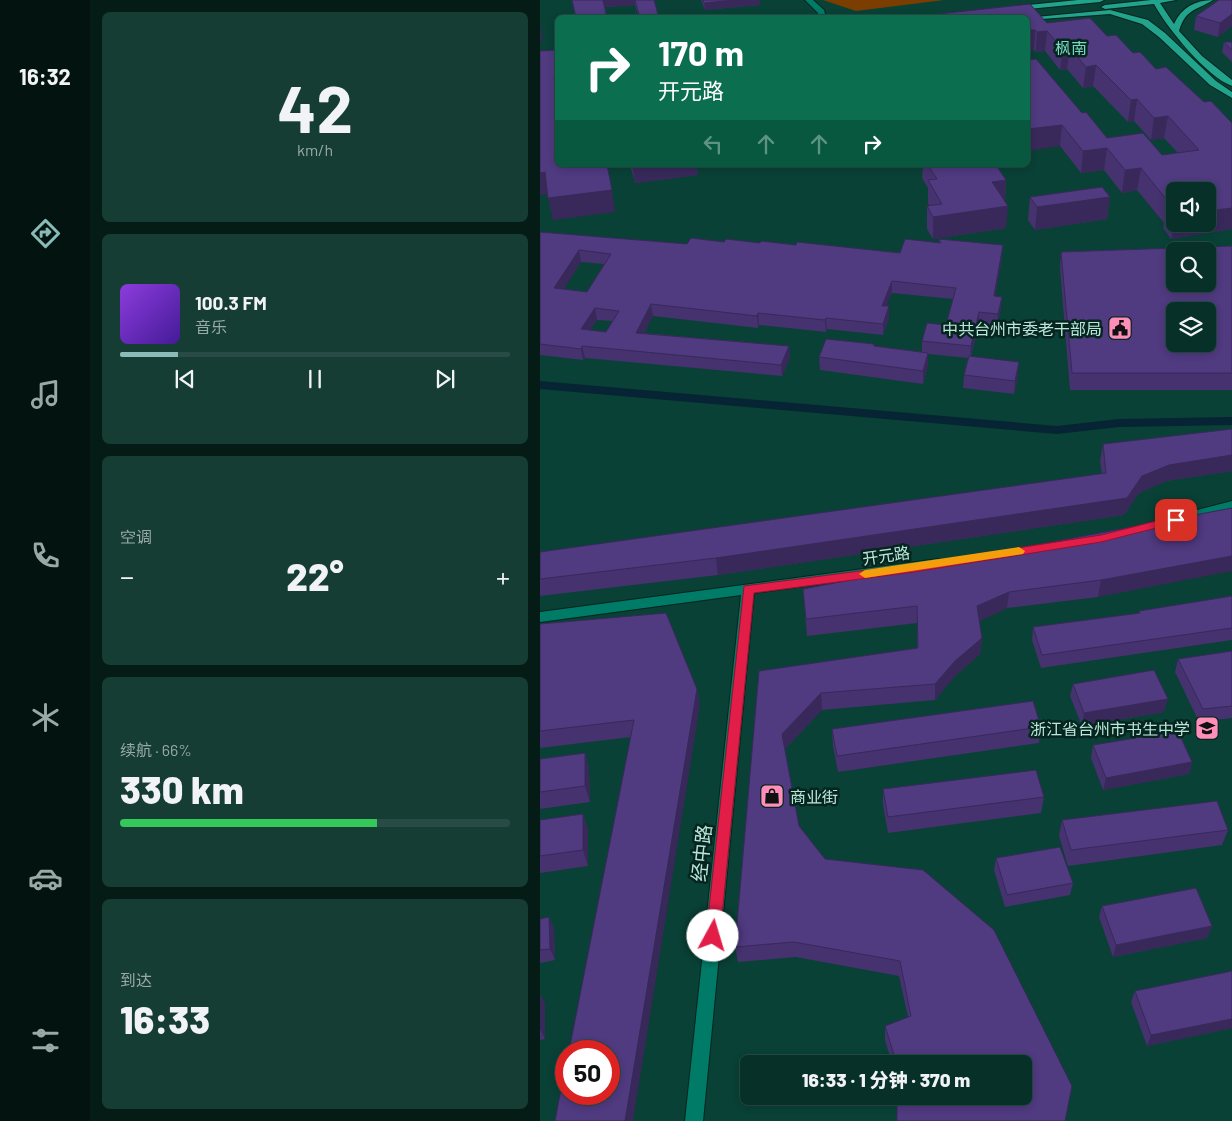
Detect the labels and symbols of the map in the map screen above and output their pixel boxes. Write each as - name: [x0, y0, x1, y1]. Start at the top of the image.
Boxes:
- district label: 枫南: [1055, 38, 1087, 57]
- public building icon: 中共台州市委老干部局: [1107, 315, 1133, 341]
- place label: 中共台州市委老干部局: [942, 319, 1102, 338]
- pin: [1155, 499, 1197, 541]
- street label: 开元路: [861, 542, 911, 568]
- school or university icon: 浙江省台州市书生中学: [1194, 715, 1220, 741]
- place label: 浙江省台州市书生中学: [1030, 719, 1190, 738]
- shop icon: 商业街: [759, 783, 785, 809]
- place label: 商业街: [790, 787, 838, 806]
- street label: 经中路: [687, 823, 715, 883]
- position arrow: [686, 909, 738, 961]
- speed limit sign: 50: [555, 1040, 620, 1105]

